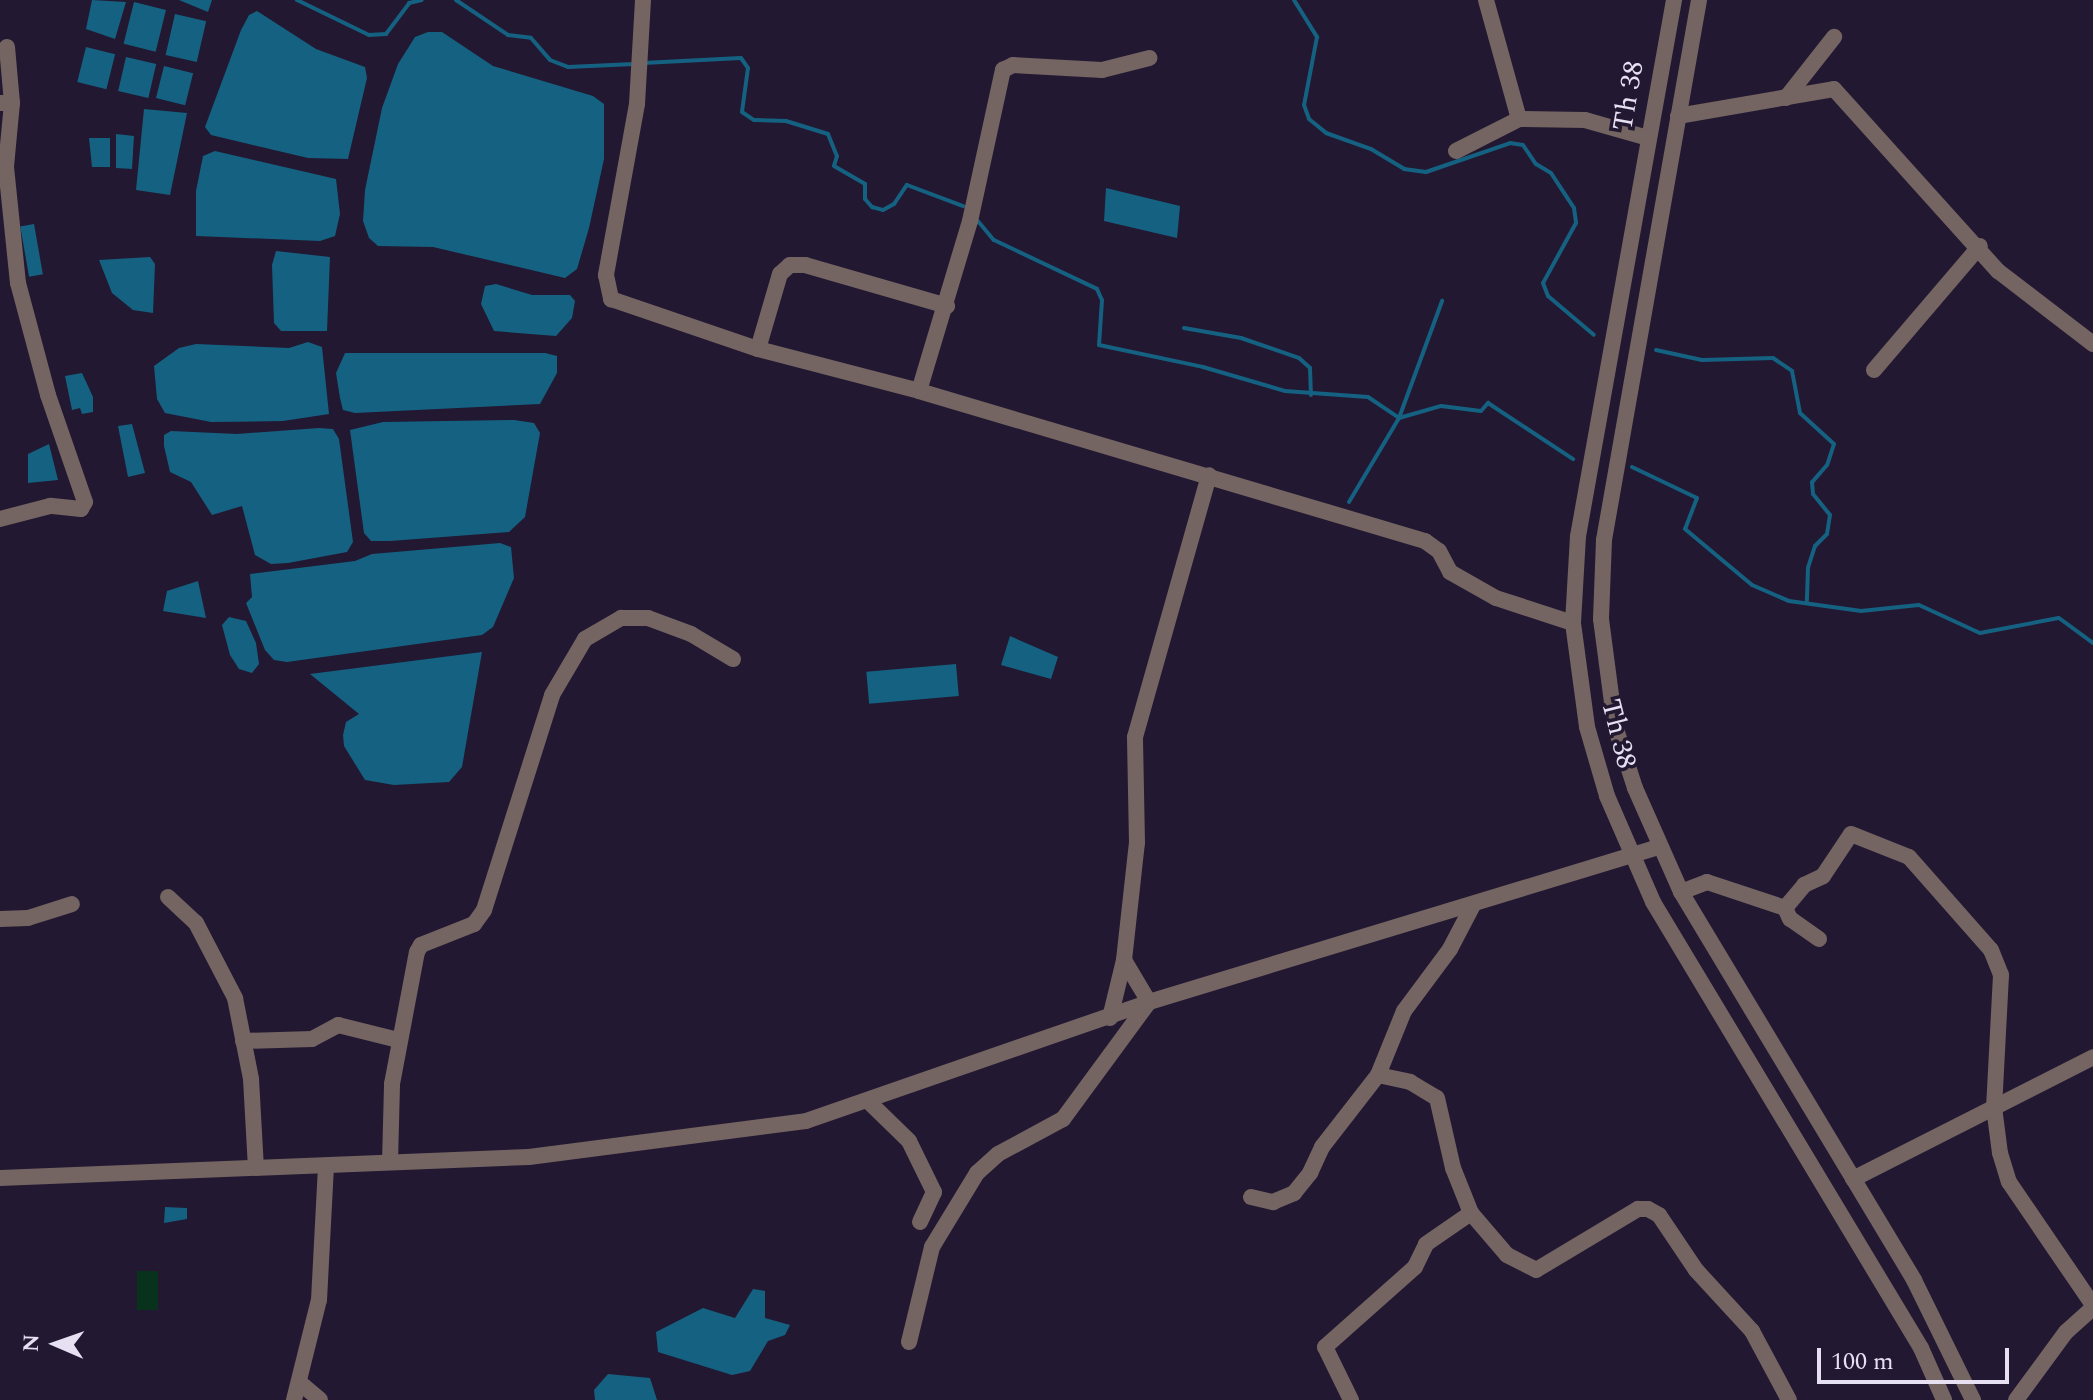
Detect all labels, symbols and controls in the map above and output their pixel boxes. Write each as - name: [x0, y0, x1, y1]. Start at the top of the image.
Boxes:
- street label: Th 38: [1606, 59, 1652, 133]
- street label: Th 38: [1593, 696, 1643, 772]
- north arrow: [16, 1304, 96, 1384]
- scale bar: [1821, 1332, 2013, 1382]
- text: N: [15, 1334, 48, 1353]
- text: 100 m: [1831, 1344, 1894, 1380]

